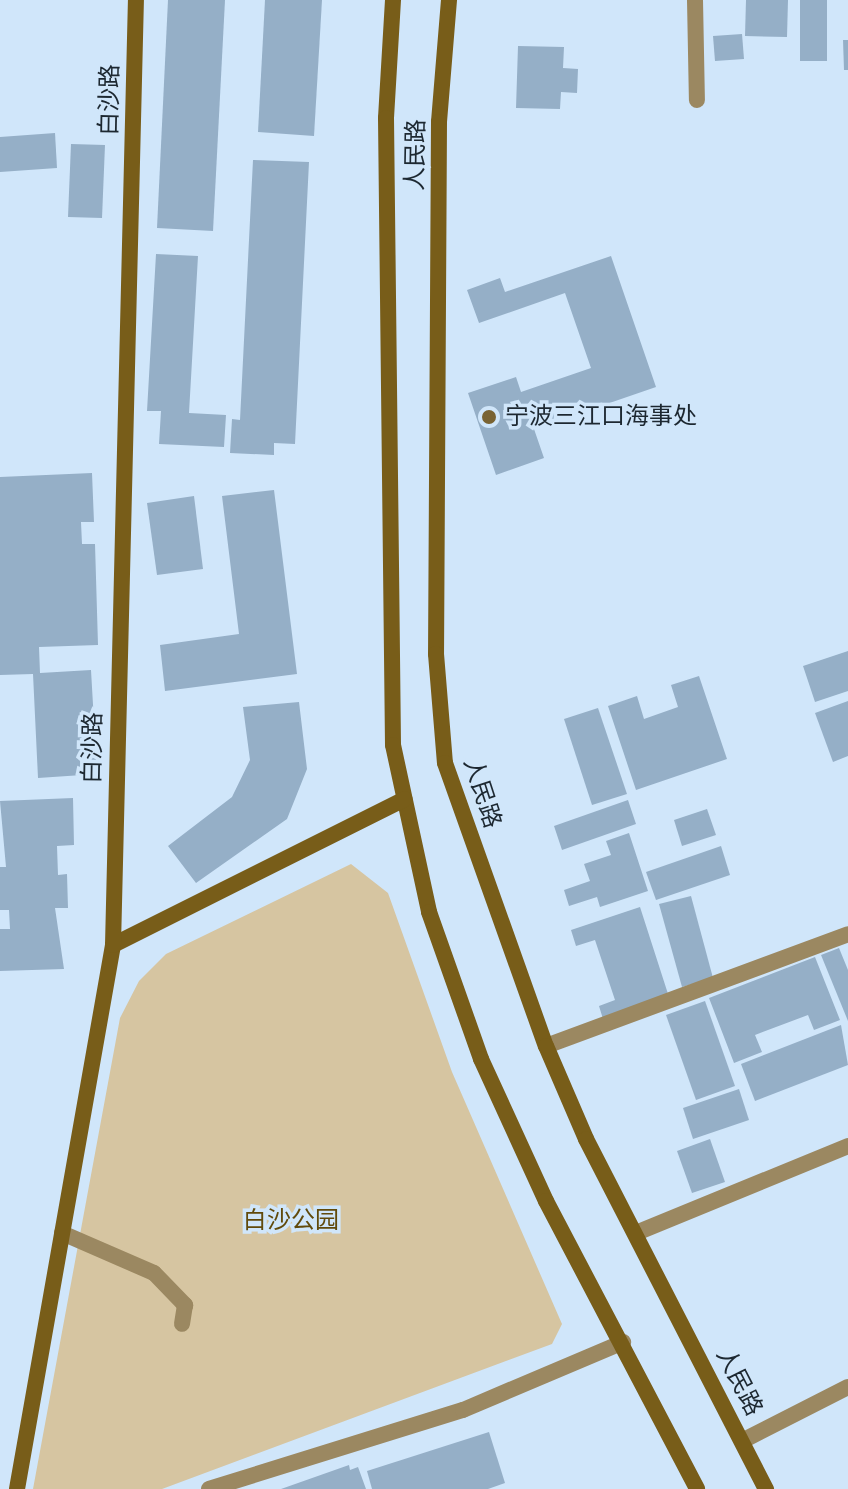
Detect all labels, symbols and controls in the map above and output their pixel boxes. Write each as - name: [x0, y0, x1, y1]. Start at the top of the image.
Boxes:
- street label: 白沙路: [95, 64, 125, 136]
- street label: 人民路: [401, 119, 431, 191]
- place label: 宁波三江口海事处: [505, 403, 697, 431]
- marker: 宁波三江口海事处: [480, 408, 498, 426]
- street label: 白沙路: [78, 712, 108, 784]
- street label: 人民路: [457, 754, 507, 832]
- park label: 白沙公园: [243, 1207, 339, 1235]
- street label: 人民路: [710, 1343, 768, 1421]

